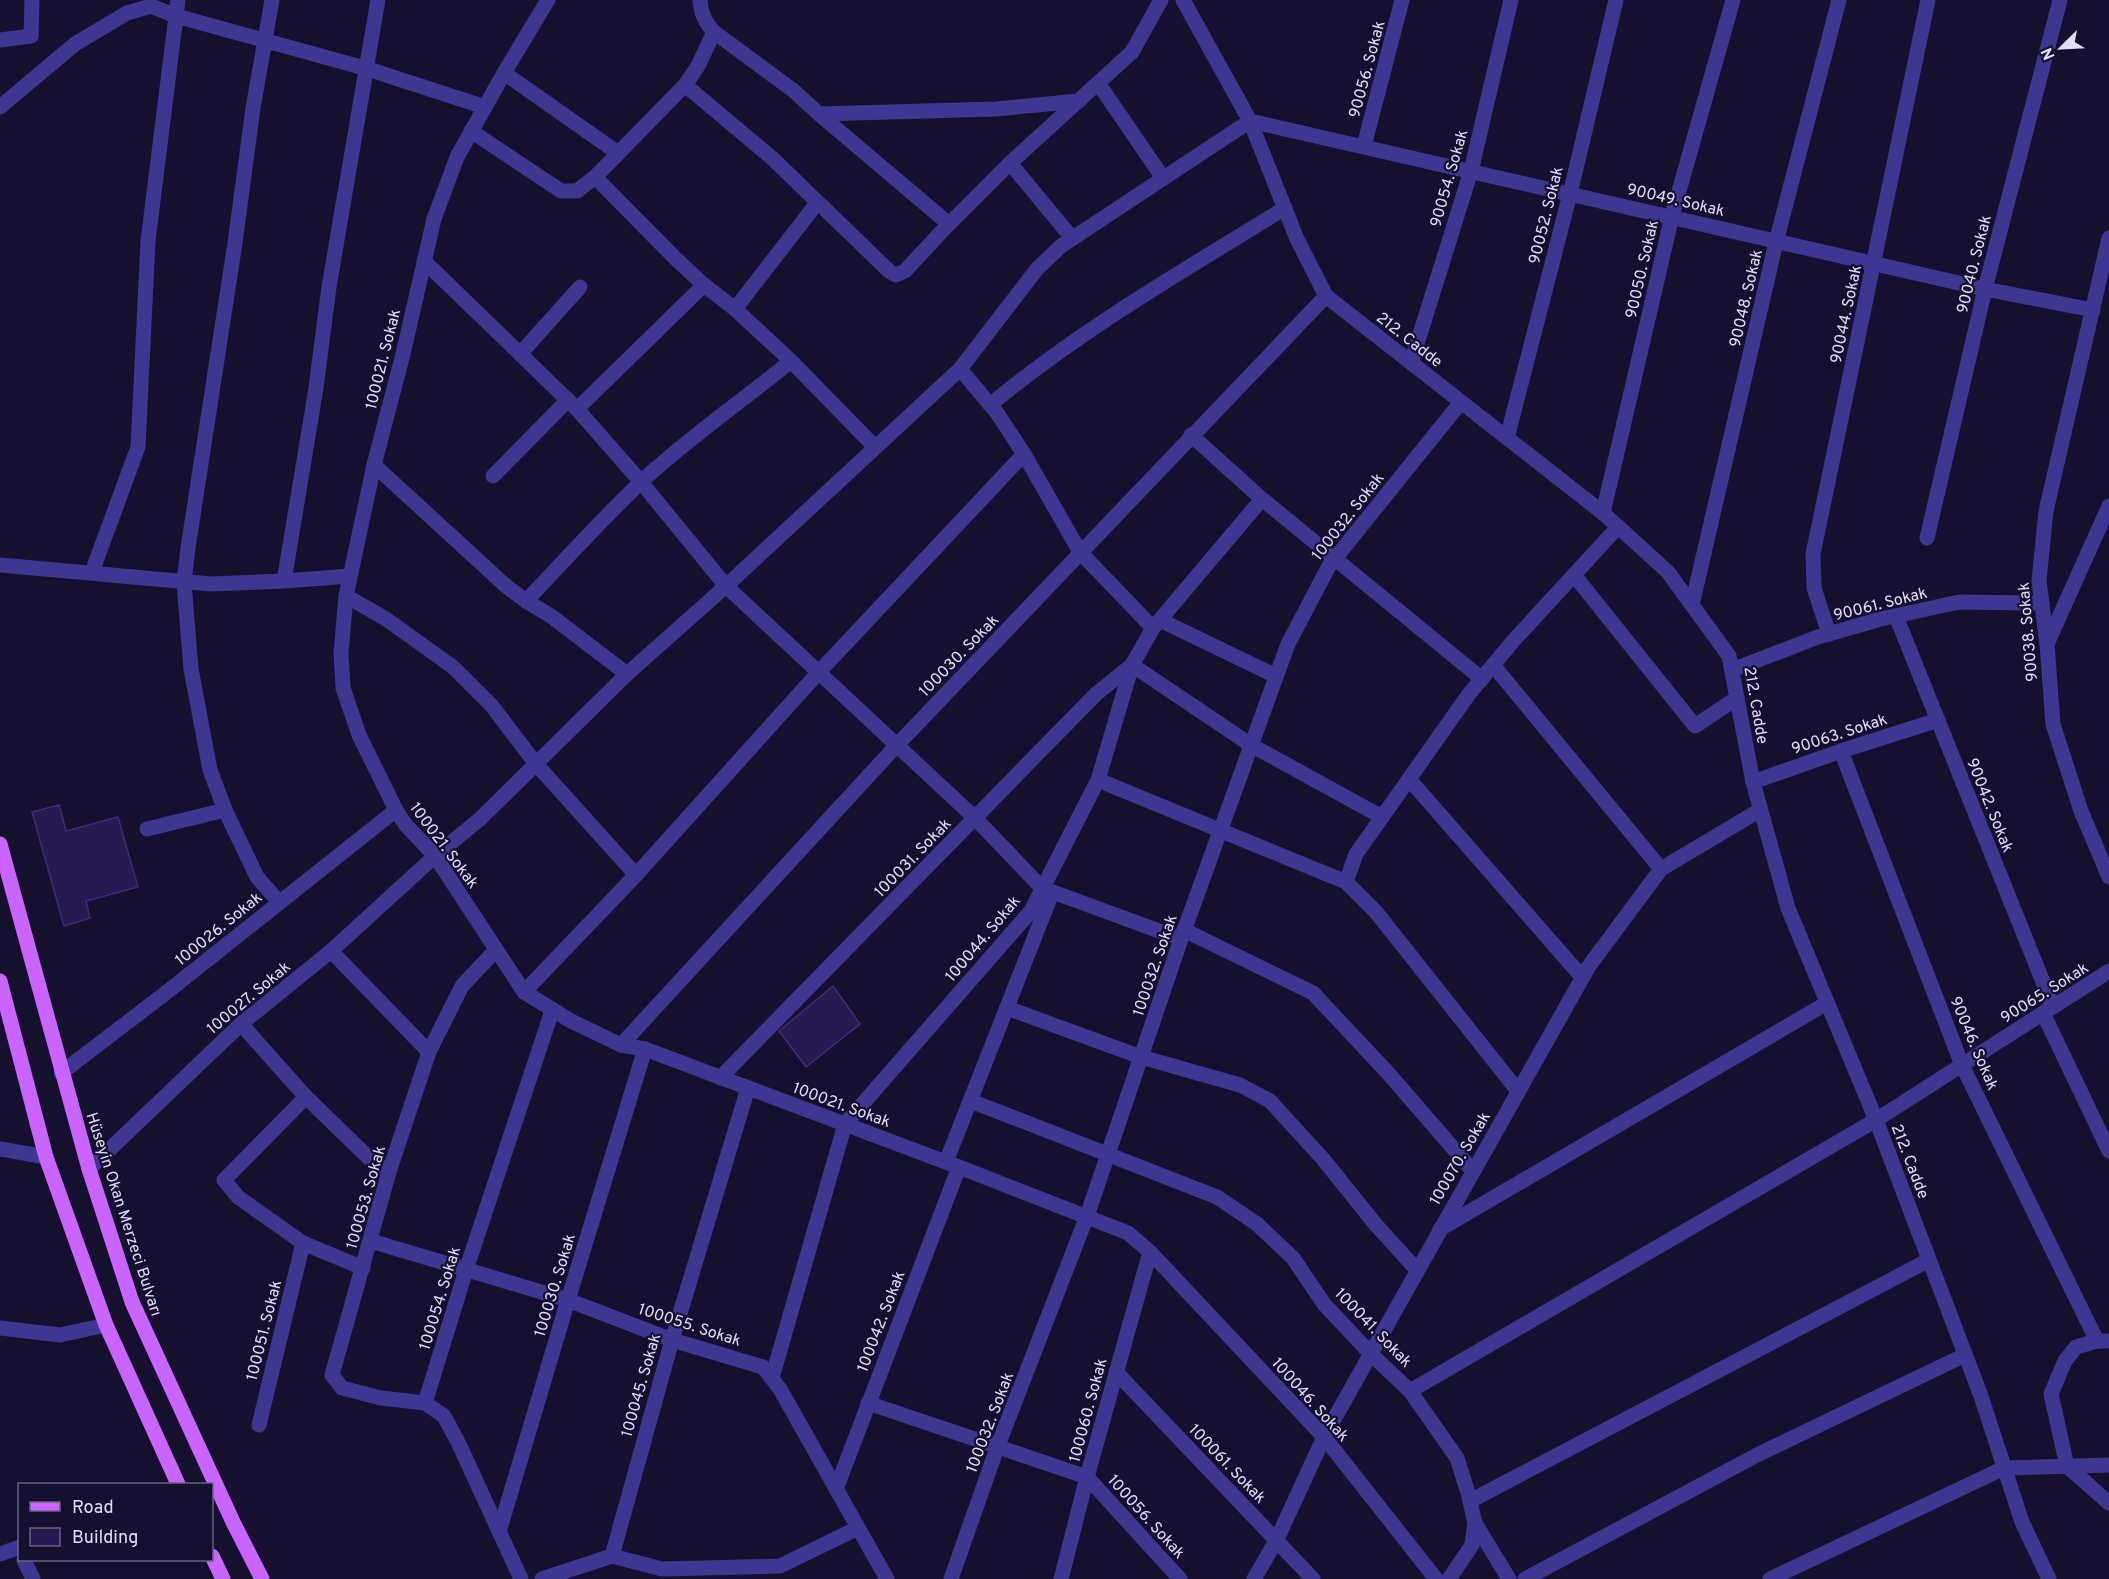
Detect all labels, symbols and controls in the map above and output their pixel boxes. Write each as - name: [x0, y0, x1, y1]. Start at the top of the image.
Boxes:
- north arrow: [2031, 18, 2091, 78]
- street label: 90056. Sokak: [1345, 19, 1391, 120]
- text: N: [2038, 44, 2061, 63]
- street label: 90054. Sokak: [1426, 127, 1473, 230]
- street label: 90052. Sokak: [1525, 165, 1569, 266]
- street label: 90049. Sokak: [1625, 180, 1726, 222]
- street label: 90040. Sokak: [1953, 213, 1997, 316]
- street label: 90050. Sokak: [1622, 218, 1664, 321]
- street label: 90048. Sokak: [1726, 247, 1768, 349]
- street label: 90044. Sokak: [1827, 263, 1867, 366]
- street label: 100021. Sokak: [362, 307, 406, 412]
- street label: 212. Cadde: [1372, 309, 1446, 373]
- street label: 100032. Sokak: [1308, 469, 1389, 565]
- street label: 90038. Sokak: [2015, 581, 2043, 682]
- street label: 90061. Sokak: [1832, 584, 1929, 626]
- street label: 100030. Sokak: [915, 611, 1004, 702]
- street label: 212. Cadde: [1738, 665, 1772, 746]
- street label: 90063. Sokak: [1789, 710, 1890, 760]
- street label: 90042. Sokak: [1961, 756, 2017, 856]
- street label: 100021. Sokak: [404, 799, 482, 893]
- street label: 100031. Sokak: [871, 815, 956, 902]
- street label: 100026. Sokak: [172, 888, 267, 971]
- street label: 100044. Sokak: [941, 892, 1026, 987]
- street label: 100032. Sokak: [1129, 912, 1183, 1019]
- street label: 100027. Sokak: [203, 958, 295, 1039]
- street label: 90065. Sokak: [1997, 959, 2093, 1029]
- street label: 90046. Sokak: [1944, 994, 2002, 1094]
- street label: 100021. Sokak: [790, 1079, 893, 1133]
- street label: 100070. Sokak: [1426, 1109, 1496, 1209]
- street label: Hüseyin Okan Merzeci Bulvarı: [81, 1110, 166, 1319]
- street label: 212. Cadde: [1886, 1121, 1933, 1202]
- street label: 100053. Sokak: [343, 1144, 391, 1252]
- street label: 100030. Sokak: [531, 1232, 581, 1340]
- street label: 100054. Sokak: [416, 1244, 466, 1353]
- street label: 100042. Sokak: [853, 1268, 910, 1375]
- street label: 100051. Sokak: [243, 1278, 287, 1383]
- street label: 100041. Sokak: [1330, 1284, 1416, 1372]
- street label: 100055. Sokak: [635, 1300, 743, 1352]
- street label: 100045. Sokak: [618, 1331, 666, 1440]
- street label: 100046. Sokak: [1266, 1354, 1353, 1447]
- street label: 100060. Sokak: [1065, 1356, 1112, 1465]
- street label: 100032. Sokak: [962, 1370, 1019, 1476]
- street label: 100061. Sokak: [1184, 1421, 1269, 1508]
- street label: 100056. Sokak: [1102, 1471, 1189, 1564]
- legend: [18, 1483, 213, 1561]
- text: Road: [72, 1497, 114, 1520]
- text: Building: [72, 1527, 138, 1550]

